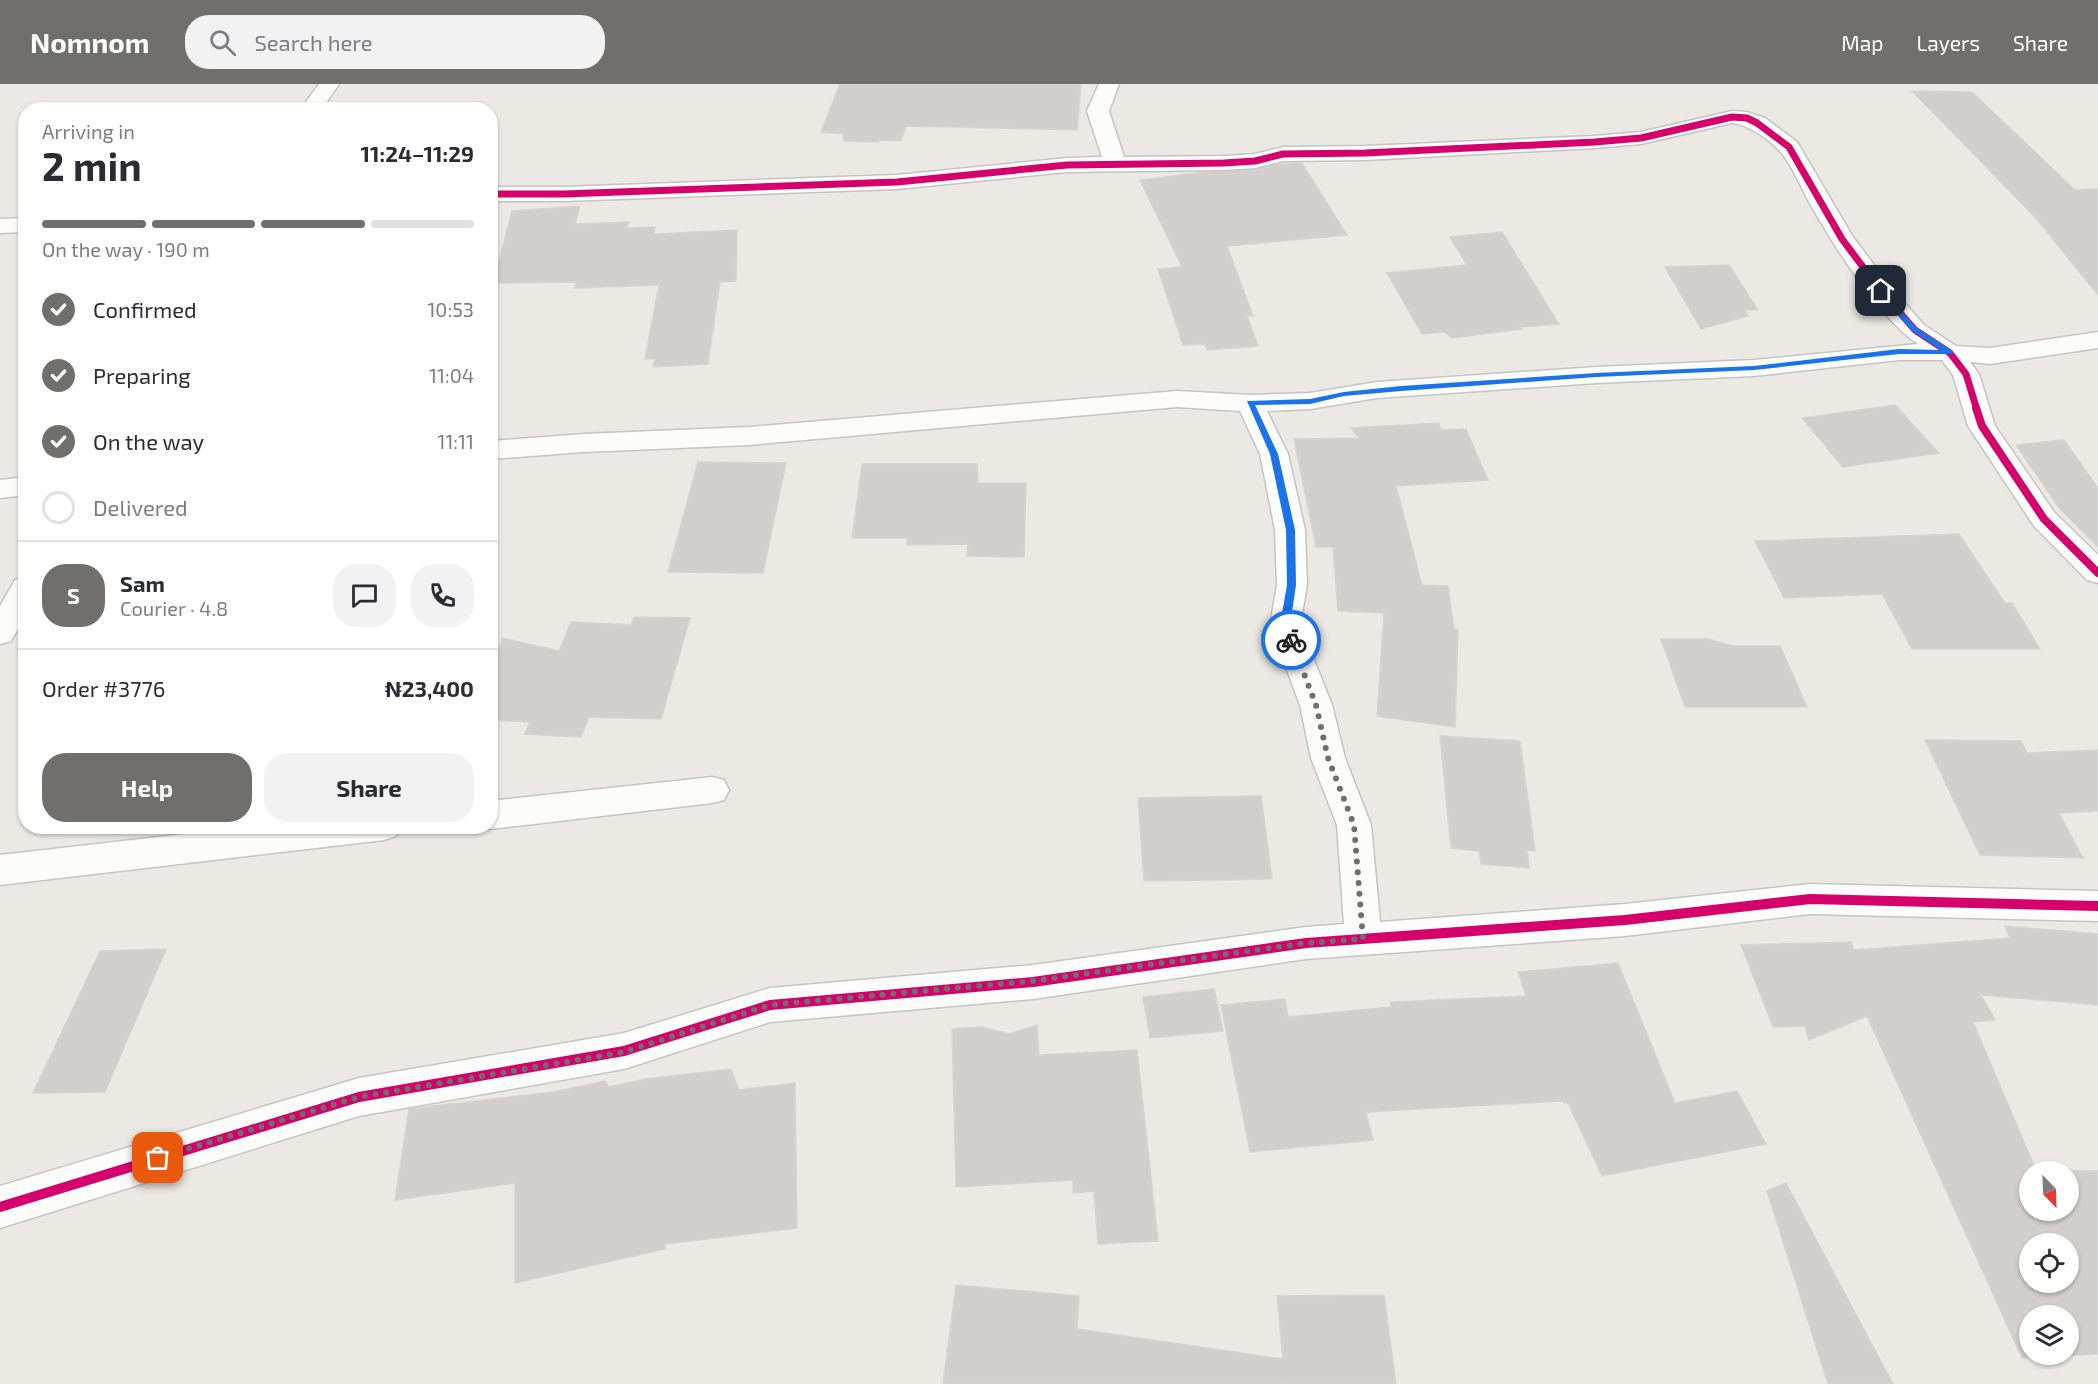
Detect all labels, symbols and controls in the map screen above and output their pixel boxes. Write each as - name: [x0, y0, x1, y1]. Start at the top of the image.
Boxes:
- search box: [185, 15, 605, 69]
- text: Nomnom: [30, 25, 149, 59]
- icon: search: [206, 26, 239, 59]
- text: Search here: [254, 29, 373, 55]
- text: Map: [1841, 30, 1883, 55]
- text: Layers: [1916, 30, 1980, 55]
- text: Share: [2013, 30, 2068, 55]
- text: Arriving in: [42, 119, 135, 143]
- text: 11:24–11:29: [361, 140, 474, 166]
- text: 2 min: [42, 142, 142, 189]
- text: On the way · 190 m: [42, 237, 210, 261]
- pin: [1855, 265, 1906, 316]
- icon: home: [1864, 274, 1897, 307]
- icon: check: [42, 293, 75, 326]
- text: Confirmed: [93, 296, 197, 322]
- text: 10:53: [427, 297, 474, 321]
- icon: check: [42, 359, 75, 392]
- text: Preparing: [93, 362, 191, 388]
- text: 11:04: [429, 363, 474, 387]
- icon: check: [42, 425, 75, 458]
- text: On the way: [93, 428, 204, 454]
- text: 11:11: [437, 429, 474, 453]
- text: Delivered: [93, 494, 188, 520]
- button: chat: [333, 564, 396, 627]
- button: phone: [411, 564, 474, 627]
- text: Sam: [120, 570, 165, 596]
- text: S: [67, 582, 80, 608]
- text: Courier · 4.8: [120, 596, 228, 620]
- courier: [1261, 610, 1321, 670]
- icon: bike: [1275, 624, 1308, 657]
- text: Order #3776: [42, 675, 165, 701]
- text: ₦23,400: [385, 675, 474, 701]
- button: Help: [42, 753, 252, 822]
- button: Share: [264, 753, 474, 822]
- pin: [132, 1132, 183, 1183]
- icon: bag: [141, 1141, 174, 1174]
- north arrow: [2019, 1161, 2079, 1221]
- map controls: [2019, 1161, 2079, 1365]
- button: locate: [2019, 1233, 2079, 1293]
- button: layers: [2019, 1305, 2079, 1365]

